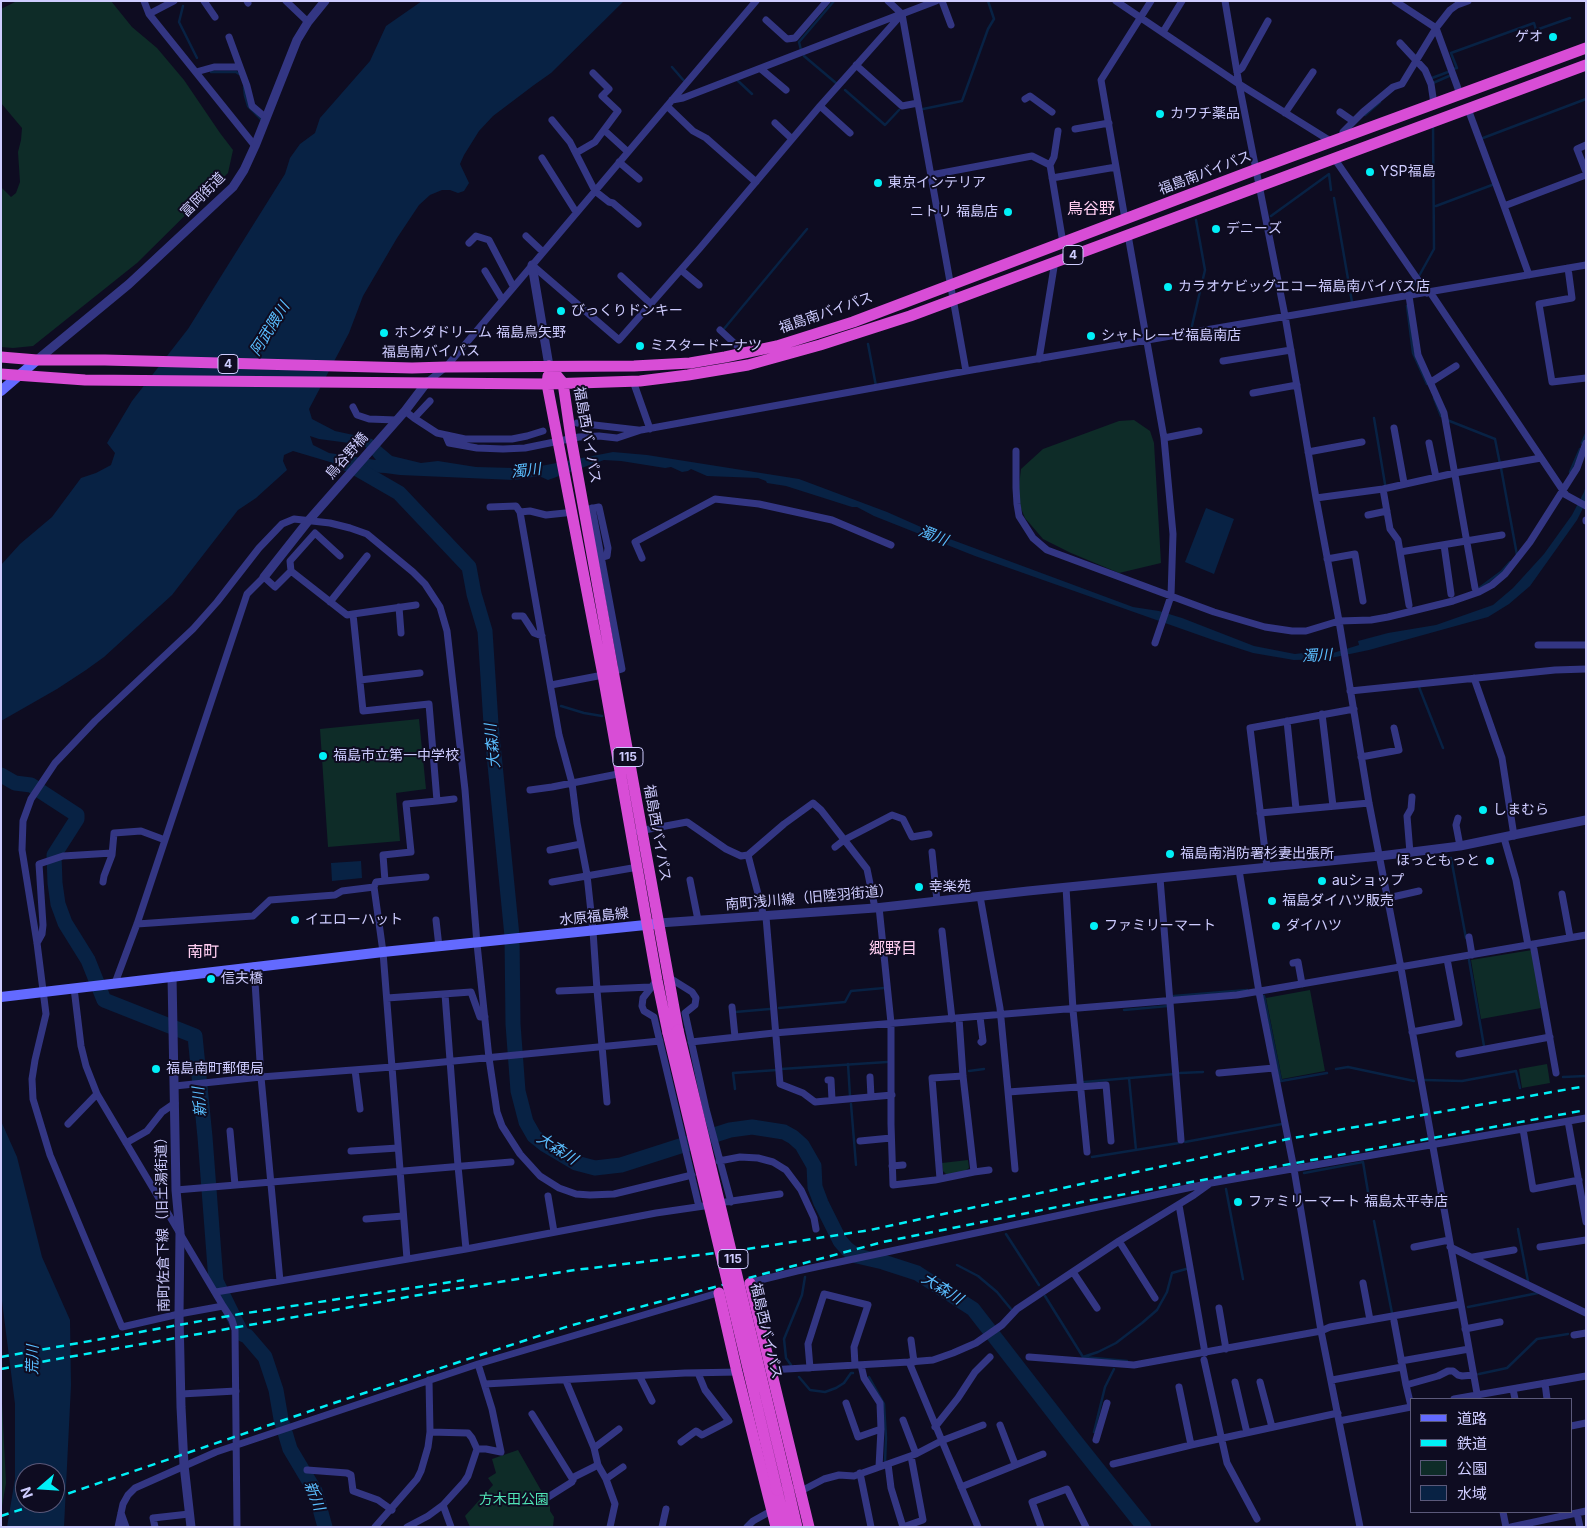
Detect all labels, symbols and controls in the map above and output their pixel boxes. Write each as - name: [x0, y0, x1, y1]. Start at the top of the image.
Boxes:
- place label: ゲオ: [1515, 29, 1543, 45]
- marker: ゲオ: [1547, 31, 1559, 43]
- place label: カワチ薬品: [1170, 106, 1240, 122]
- marker: カワチ薬品: [1154, 108, 1166, 120]
- street label: 福島南バイパス: [1156, 148, 1254, 198]
- place label: YSP福島: [1380, 164, 1435, 180]
- marker: YSP福島: [1364, 166, 1376, 178]
- street label: 富岡街道: [177, 169, 229, 221]
- place label: 東京インテリア: [888, 175, 986, 191]
- marker: 東京インテリア: [872, 177, 884, 189]
- district label: 鳥谷野: [1067, 199, 1115, 219]
- place label: ニトリ 福島店: [910, 204, 998, 220]
- marker: ニトリ 福島店: [1002, 206, 1014, 218]
- place label: デニーズ: [1226, 221, 1282, 237]
- marker: デニーズ: [1210, 223, 1222, 235]
- road number: 4: [1063, 246, 1083, 264]
- place label: カラオケビッグエコー福島南バイパス店: [1178, 279, 1430, 295]
- marker: カラオケビッグエコー福島南バイパス店: [1162, 281, 1174, 293]
- street label: 福島南バイパス: [777, 289, 875, 337]
- water label: 阿武隈川: [246, 299, 294, 359]
- place label: びっくりドンキー: [571, 303, 683, 319]
- marker: びっくりドンキー: [555, 305, 567, 317]
- place label: ホンダドリーム 福島鳥矢野: [394, 325, 566, 341]
- marker: ホンダドリーム 福島鳥矢野: [378, 327, 390, 339]
- place label: シャトレーゼ福島南店: [1101, 328, 1241, 344]
- marker: シャトレーゼ福島南店: [1085, 330, 1097, 342]
- place label: ミスタードーナツ: [650, 338, 762, 354]
- marker: ミスタードーナツ: [634, 340, 646, 352]
- street label: 福島南バイパス: [382, 343, 480, 361]
- road number: 4: [218, 354, 238, 374]
- street label: 福島西バイパス: [570, 385, 604, 485]
- street label: 鳥谷野橋: [322, 429, 372, 483]
- water label: 濁川: [510, 460, 542, 482]
- water label: 濁川: [916, 522, 950, 550]
- water label: 濁川: [1302, 646, 1332, 666]
- water label: 大森川: [482, 723, 504, 769]
- place label: 福島市立第一中学校: [333, 748, 459, 764]
- road number: 115: [613, 748, 643, 766]
- marker: 福島市立第一中学校: [317, 750, 329, 762]
- street label: 福島西バイパス: [640, 783, 674, 883]
- place label: しまむら: [1493, 802, 1549, 818]
- marker: しまむら: [1477, 804, 1489, 816]
- place label: 福島南消防署杉妻出張所: [1180, 846, 1334, 862]
- marker: 福島南消防署杉妻出張所: [1164, 848, 1176, 860]
- place label: ほっともっと: [1396, 853, 1480, 869]
- marker: ほっともっと: [1484, 855, 1496, 867]
- place label: auショップ: [1332, 873, 1404, 889]
- marker: auショップ: [1316, 875, 1328, 887]
- place label: 幸楽苑: [929, 879, 971, 895]
- marker: 幸楽苑: [913, 881, 925, 893]
- street label: 南町浅川線（旧陸羽街道）: [725, 882, 893, 914]
- place label: 福島ダイハツ販売: [1282, 893, 1394, 909]
- marker: 福島ダイハツ販売: [1266, 895, 1278, 907]
- street label: 水原福島線: [558, 905, 630, 929]
- place label: イエローハット: [305, 912, 403, 928]
- marker: イエローハット: [289, 914, 301, 926]
- place label: ファミリーマート: [1104, 918, 1216, 934]
- place label: ダイハツ: [1286, 918, 1342, 934]
- marker: ファミリーマート: [1088, 920, 1100, 932]
- marker: ダイハツ: [1270, 920, 1282, 932]
- district label: 郷野目: [869, 939, 917, 959]
- district label: 南町: [187, 942, 219, 962]
- place label: 信夫橋: [221, 971, 263, 987]
- marker: 信夫橋: [205, 973, 217, 985]
- place label: 福島南町郵便局: [166, 1061, 264, 1077]
- marker: 福島南町郵便局: [150, 1063, 162, 1075]
- water label: 新川: [190, 1086, 210, 1118]
- water label: 大森川: [533, 1129, 581, 1169]
- street label: 南町佐倉下線（旧土湯街道）: [153, 1130, 173, 1312]
- place label: ファミリーマート 福島太平寺店: [1248, 1194, 1448, 1210]
- marker: ファミリーマート 福島太平寺店: [1232, 1196, 1244, 1208]
- road number: 115: [718, 1250, 748, 1268]
- water label: 大森川: [918, 1269, 966, 1309]
- street label: 福島西バイパス: [747, 1281, 785, 1381]
- water label: 荒川: [24, 1345, 42, 1375]
- legend: [1410, 1398, 1572, 1513]
- text: 道路: [1457, 1409, 1487, 1428]
- text: 鉄道: [1457, 1434, 1487, 1453]
- text: 公園: [1457, 1459, 1487, 1478]
- north arrow: [15, 1463, 65, 1513]
- water label: 新川: [300, 1479, 328, 1513]
- text: 水域: [1457, 1484, 1487, 1503]
- text: N: [17, 1485, 36, 1501]
- park label: 方木田公園: [479, 1492, 549, 1508]

